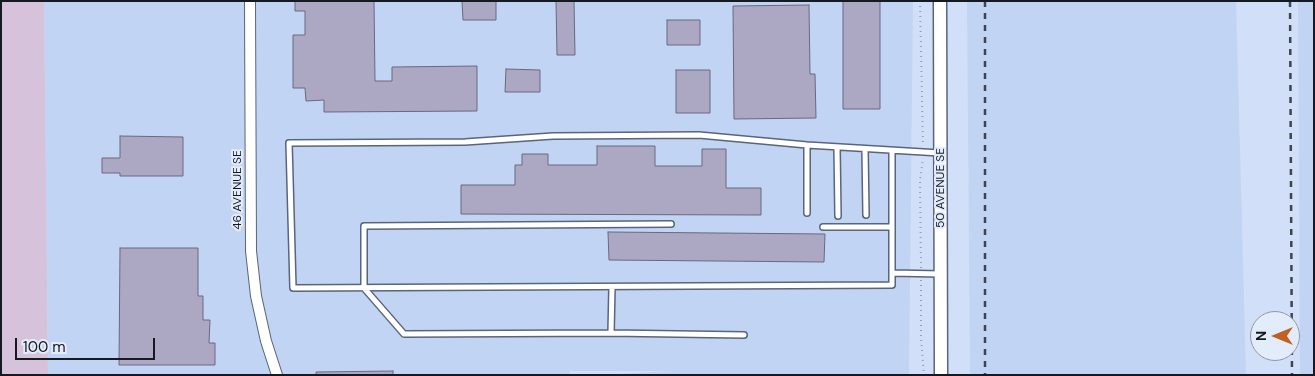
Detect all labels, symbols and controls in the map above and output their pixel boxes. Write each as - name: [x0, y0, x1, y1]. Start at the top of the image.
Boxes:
- street label: 50 AVENUE SE: [934, 148, 948, 228]
- street label: 46 AVENUE SE: [231, 150, 245, 230]
- north arrow: [1250, 311, 1300, 361]
- scale bar: [18, 328, 158, 360]
- text: N: [1252, 331, 1270, 341]
- text: 100 m: [23, 337, 66, 357]

